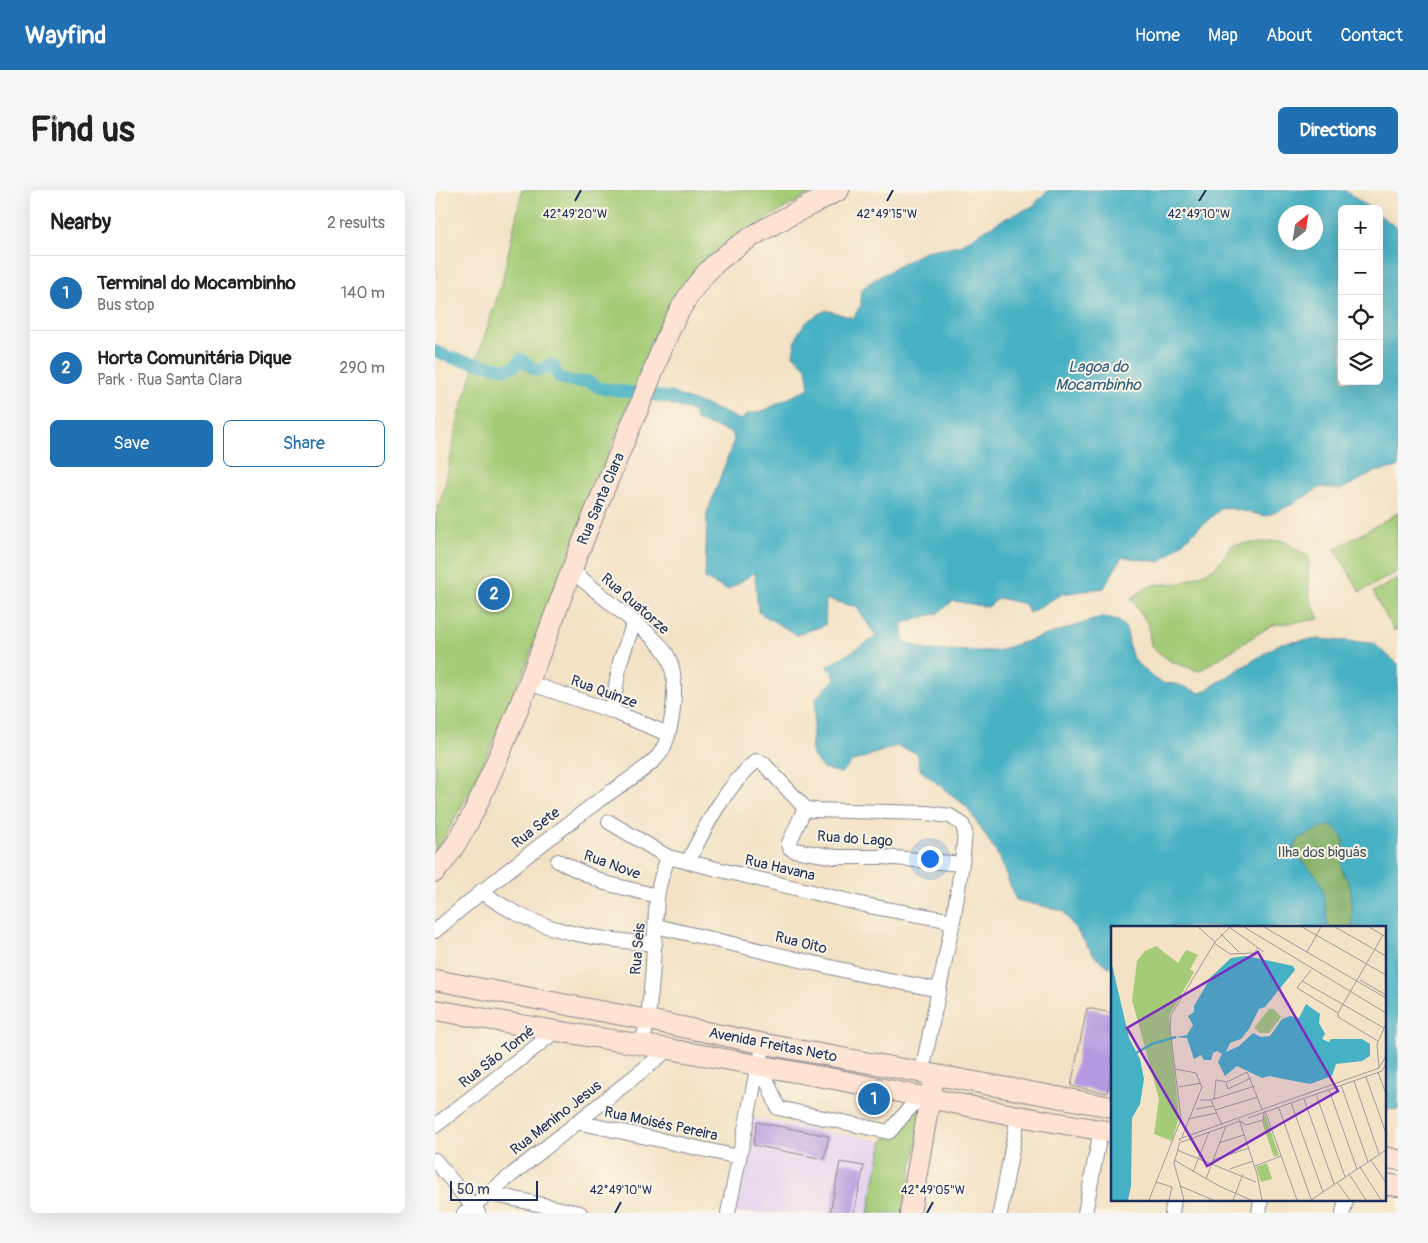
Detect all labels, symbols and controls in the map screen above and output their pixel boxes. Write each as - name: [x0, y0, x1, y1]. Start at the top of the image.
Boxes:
- text: Wayfind: [25, 21, 106, 50]
- text: Home: [1135, 24, 1180, 47]
- text: Map: [1208, 24, 1238, 47]
- text: About: [1266, 24, 1312, 47]
- text: Contact: [1340, 24, 1403, 47]
- button: Directions: [1278, 107, 1398, 154]
- text: Find us: [30, 108, 135, 152]
- north arrow: [1278, 205, 1323, 250]
- map controls: [1338, 205, 1383, 385]
- button: +: [1338, 205, 1383, 250]
- text: 42°49'20"W: [543, 207, 607, 222]
- text: 42°49'15"W: [857, 207, 917, 222]
- text: 42°49'10"W: [1168, 207, 1230, 222]
- text: Nearby: [50, 209, 111, 236]
- text: 2 results: [327, 213, 385, 233]
- button: −: [1338, 250, 1383, 295]
- text: Terminal do Mocambinho: [97, 271, 296, 295]
- text: 1: [63, 283, 69, 303]
- text: 140 m: [341, 283, 385, 303]
- text: Bus stop: [97, 295, 155, 315]
- button: locate: [1338, 295, 1383, 340]
- button: layers: [1338, 340, 1383, 385]
- text: Horta Comunitária Dique: [97, 346, 291, 370]
- water label: Lagoa do Mocambinho: [1055, 357, 1142, 395]
- text: 2: [62, 358, 70, 378]
- text: 290 m: [339, 358, 385, 378]
- text: Park · Rua Santa Clara: [97, 370, 242, 390]
- button: Save: [50, 420, 213, 467]
- button: Share: [223, 420, 385, 467]
- street label: Rua Santa Clara: [573, 450, 629, 548]
- street label: Rua Quatorze: [597, 569, 674, 639]
- pin: 2: [478, 575, 510, 613]
- street label: Rua Quinze: [568, 671, 640, 713]
- street label: Rua Sete: [508, 803, 564, 853]
- street label: Rua do Lago: [817, 827, 893, 851]
- park label: Ilha dos biguás: [1278, 843, 1367, 862]
- street label: Rua Nove: [581, 846, 643, 884]
- your location: [917, 846, 943, 872]
- street label: Rua Havana: [743, 851, 817, 885]
- street label: Rua Seis: [626, 922, 650, 976]
- inset map: [1111, 926, 1386, 1200]
- street label: Rua Oito: [773, 927, 829, 959]
- street label: Rua São Tomé: [455, 1022, 539, 1092]
- street label: Avenida Freitas Neto: [707, 1023, 839, 1067]
- street label: Rua Menino Jesus: [507, 1076, 606, 1160]
- pin: 1: [858, 1080, 890, 1118]
- street label: Rua Moisés Pereira: [602, 1103, 720, 1145]
- scale bar: [450, 1178, 537, 1201]
- text: 50 m: [457, 1181, 490, 1198]
- text: 42°49'10"W: [590, 1183, 652, 1198]
- text: 42°49'05"W: [901, 1183, 965, 1198]

